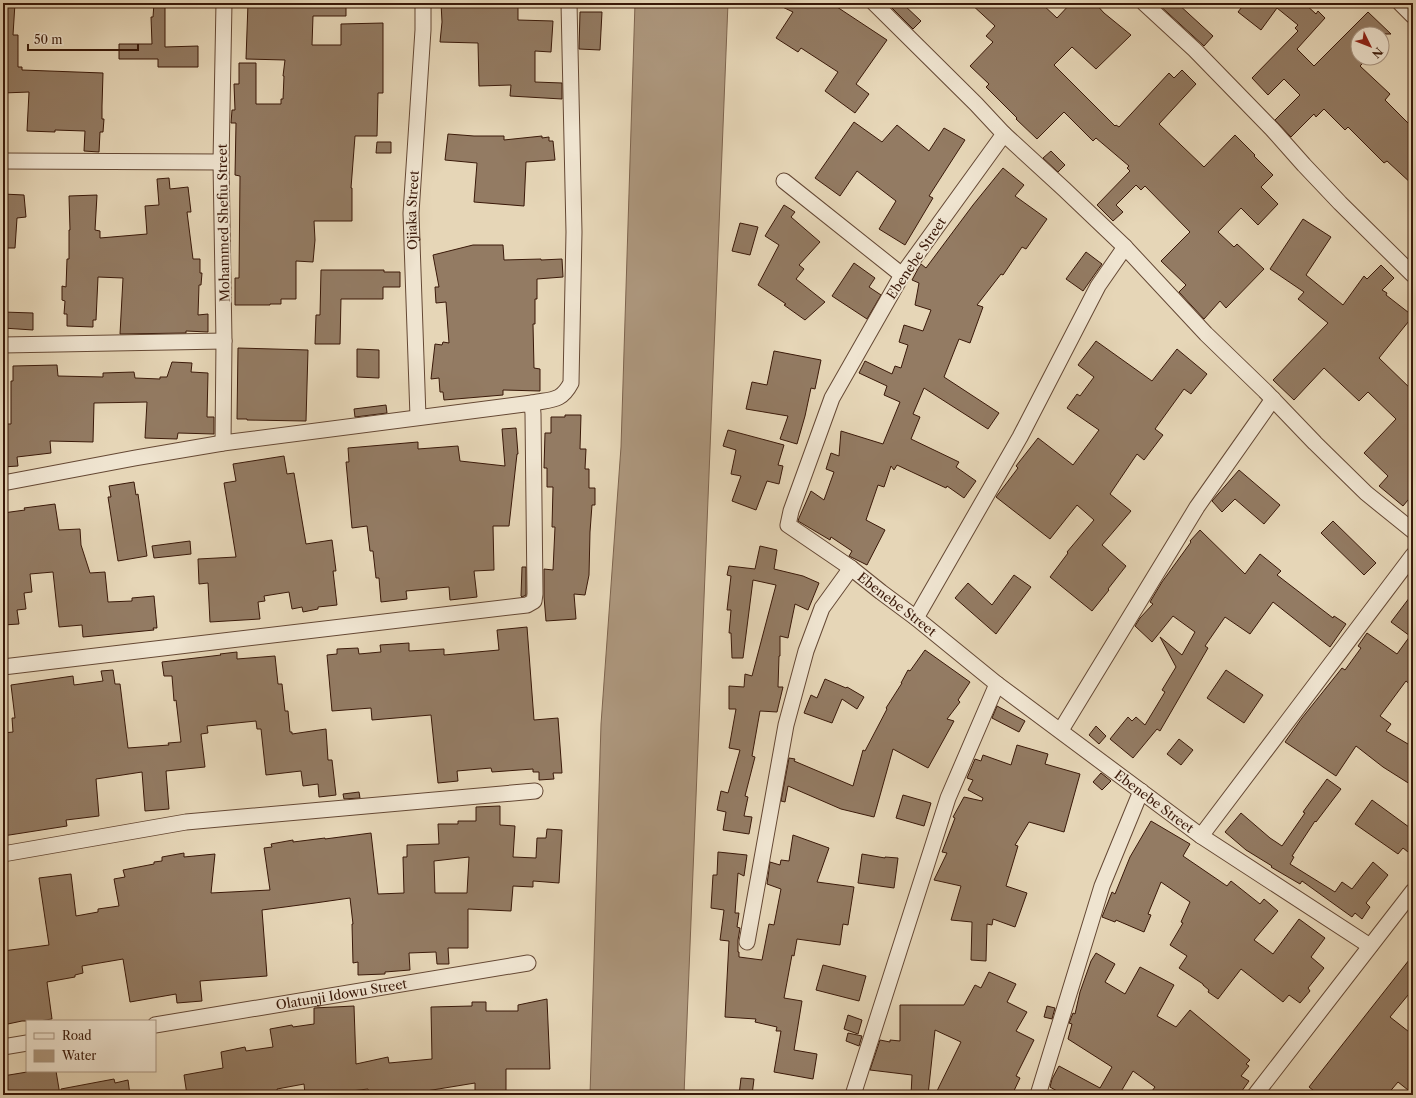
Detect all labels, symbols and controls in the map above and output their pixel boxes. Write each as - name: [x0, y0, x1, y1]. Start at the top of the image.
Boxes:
- scale bar: [28, 26, 138, 52]
- north arrow: [1350, 26, 1390, 66]
- text: 50 m: [34, 32, 63, 47]
- text: N: [1369, 45, 1386, 61]
- street label: Mohammed Shefiu Street: [214, 143, 232, 302]
- street label: Ojiaka Street: [403, 169, 422, 250]
- street label: Ebenebe Street: [883, 214, 949, 302]
- street label: Ebenebe Street: [855, 569, 940, 640]
- street label: Ebenebe Street: [1111, 766, 1197, 836]
- street label: Olatunji Idowu Street: [275, 975, 409, 1013]
- legend: [26, 1020, 156, 1072]
- text: Road: [62, 1028, 92, 1043]
- text: Water: [61, 1048, 96, 1063]

